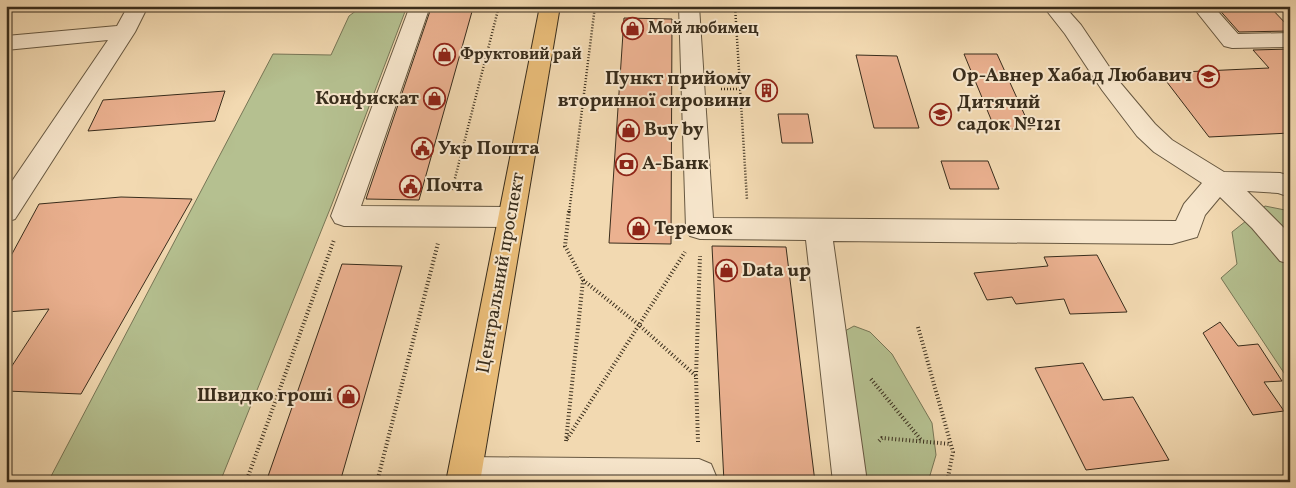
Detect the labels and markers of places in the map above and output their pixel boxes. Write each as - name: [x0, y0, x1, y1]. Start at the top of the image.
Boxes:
- shop icon: Мой любимец: [620, 17, 644, 41]
- place label: Мой любимец: [648, 18, 759, 40]
- shop icon: Фруктовий рай: [432, 43, 456, 67]
- place label: Фруктовий рай: [460, 44, 582, 66]
- place label: Ор-Авнер Хабад Любавич: [952, 63, 1192, 89]
- school or university icon: Ор-Авнер Хабад Любавич: [1196, 64, 1220, 88]
- place label: Пункт прийому вторинної сировини: [558, 66, 751, 114]
- building icon: Пункт прийому вторинної сировини: [755, 78, 779, 102]
- place label: Конфискат: [315, 86, 420, 112]
- shop icon: Конфискат: [423, 87, 447, 111]
- place label: Дитячий садок №121: [957, 90, 1061, 138]
- school or university icon: Дитячий садок №121: [929, 102, 953, 126]
- place label: Buy by: [644, 117, 704, 143]
- shop icon: Buy by: [616, 118, 640, 142]
- place label: Укр Пошта: [438, 136, 540, 162]
- public building icon: Укр Пошта: [410, 137, 434, 161]
- place label: А-Банк: [642, 151, 709, 177]
- bank icon: А-Банк: [614, 152, 638, 176]
- place label: Почта: [426, 173, 483, 199]
- public building icon: Почта: [398, 174, 422, 198]
- place label: Теремок: [654, 216, 733, 242]
- shop icon: Теремок: [626, 217, 650, 241]
- place label: Data up: [742, 258, 811, 284]
- shop icon: Data up: [714, 259, 738, 283]
- place label: Швидко гроші: [197, 383, 333, 409]
- shop icon: Швидко гроші: [337, 384, 361, 408]

